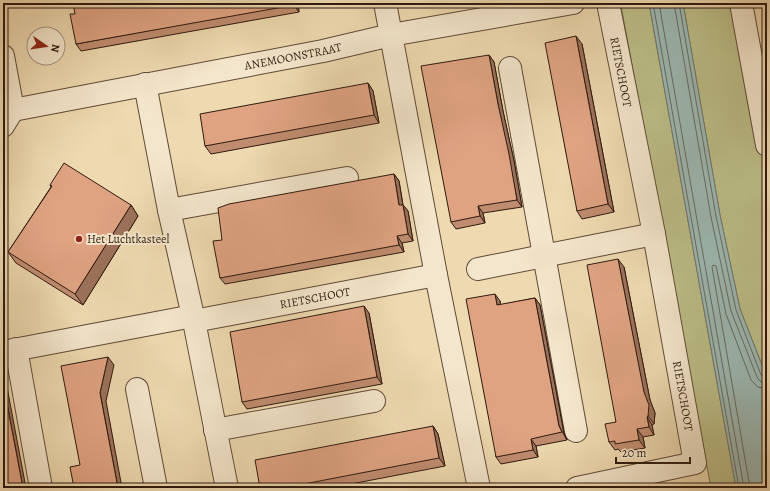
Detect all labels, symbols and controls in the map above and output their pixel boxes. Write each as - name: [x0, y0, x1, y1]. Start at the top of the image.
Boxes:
- north arrow: [26, 26, 66, 66]
- street label: RIETSCHOOT: [606, 36, 636, 109]
- street label: ANEMOONSTRAAT: [242, 39, 344, 74]
- text: N: [47, 43, 63, 54]
- place label: Het Luchtkasteel: [87, 231, 169, 247]
- marker: Het Luchtkasteel: [74, 234, 84, 244]
- street label: RIETSCHOOT: [278, 283, 352, 313]
- street label: RIETSCHOOT: [669, 360, 697, 433]
- scale bar: [616, 439, 690, 465]
- text: 20 m: [622, 445, 646, 461]

